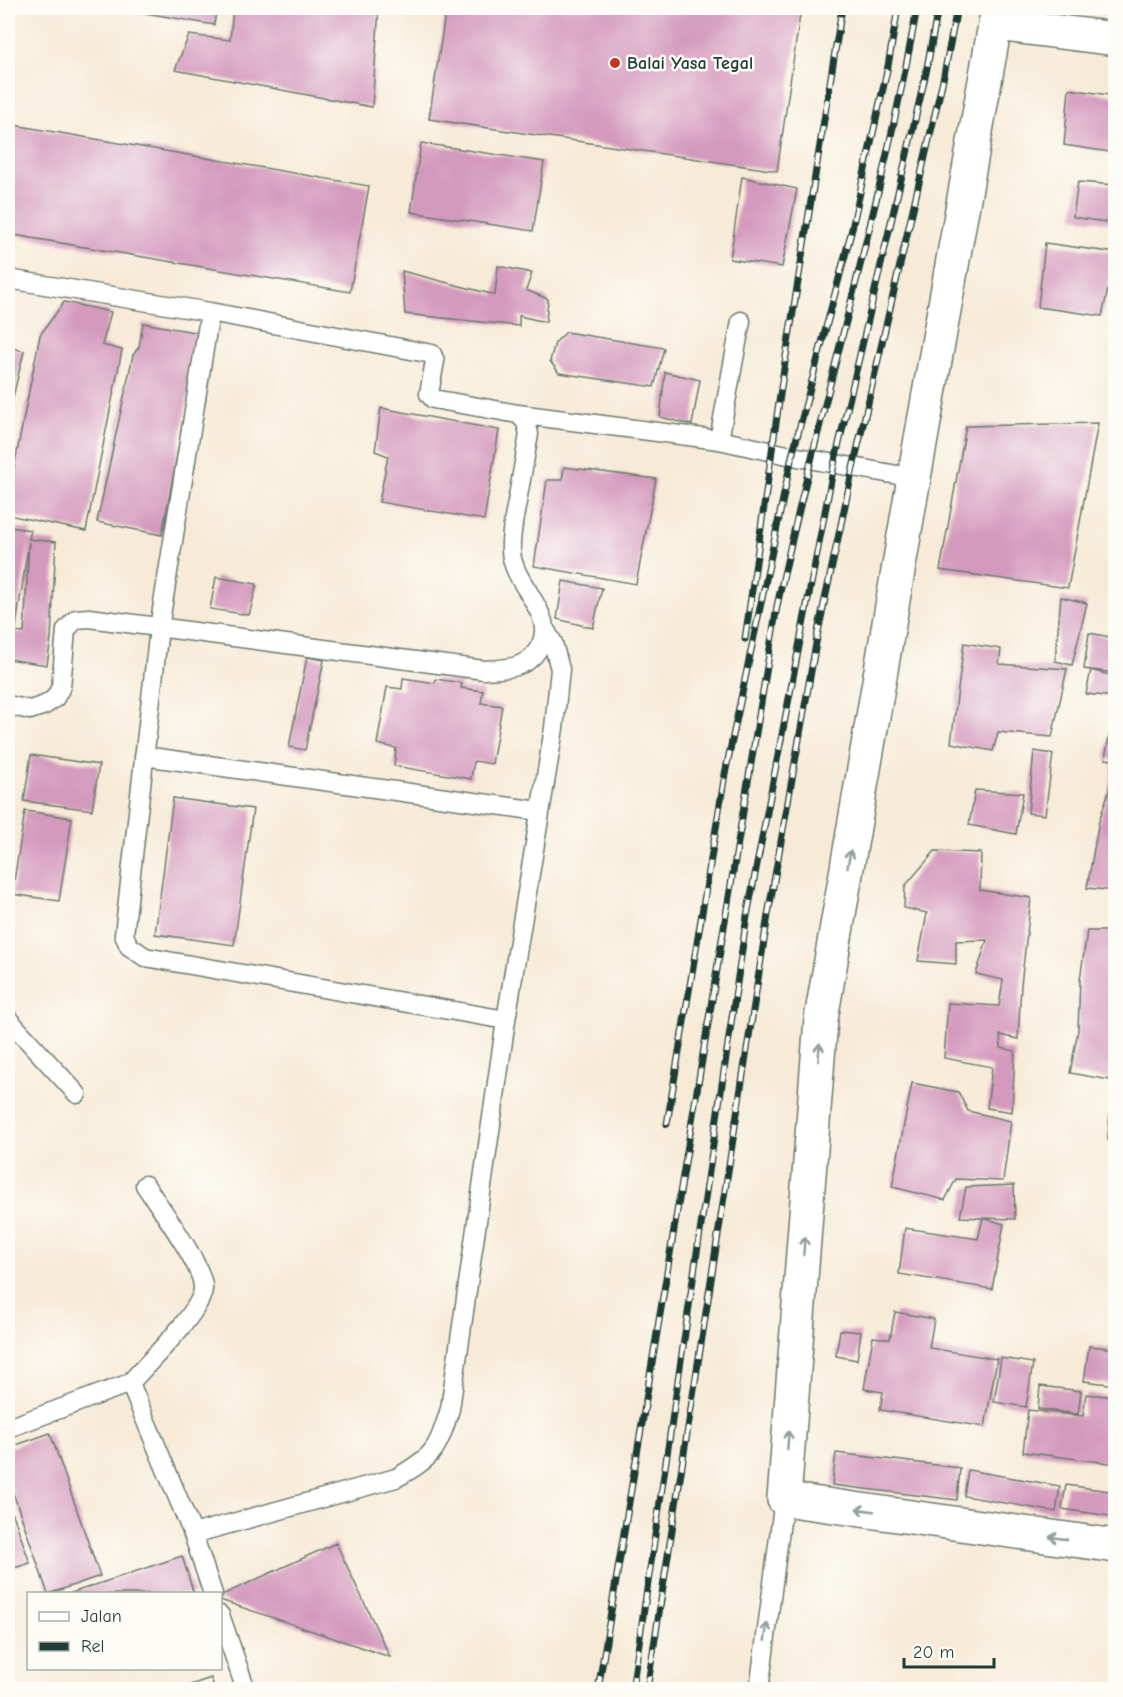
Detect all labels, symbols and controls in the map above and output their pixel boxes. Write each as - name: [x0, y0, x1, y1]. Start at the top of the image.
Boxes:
- place label: Balai Yasa Tegal: [627, 53, 753, 74]
- marker: Balai Yasa Tegal: [608, 56, 622, 70]
- one-way arrow: [844, 850, 855, 869]
- one-way arrow: [814, 1042, 825, 1062]
- one-way arrow: [799, 1237, 810, 1257]
- one-way arrow: [783, 1431, 794, 1451]
- one-way arrow: [855, 1505, 875, 1516]
- one-way arrow: [1048, 1532, 1068, 1543]
- legend: [27, 1592, 222, 1670]
- text: Jalan: [81, 1606, 122, 1627]
- one-way arrow: [761, 1622, 772, 1642]
- scale bar: [904, 1631, 994, 1669]
- text: Rel: [81, 1636, 104, 1657]
- text: 20 m: [913, 1642, 954, 1663]

